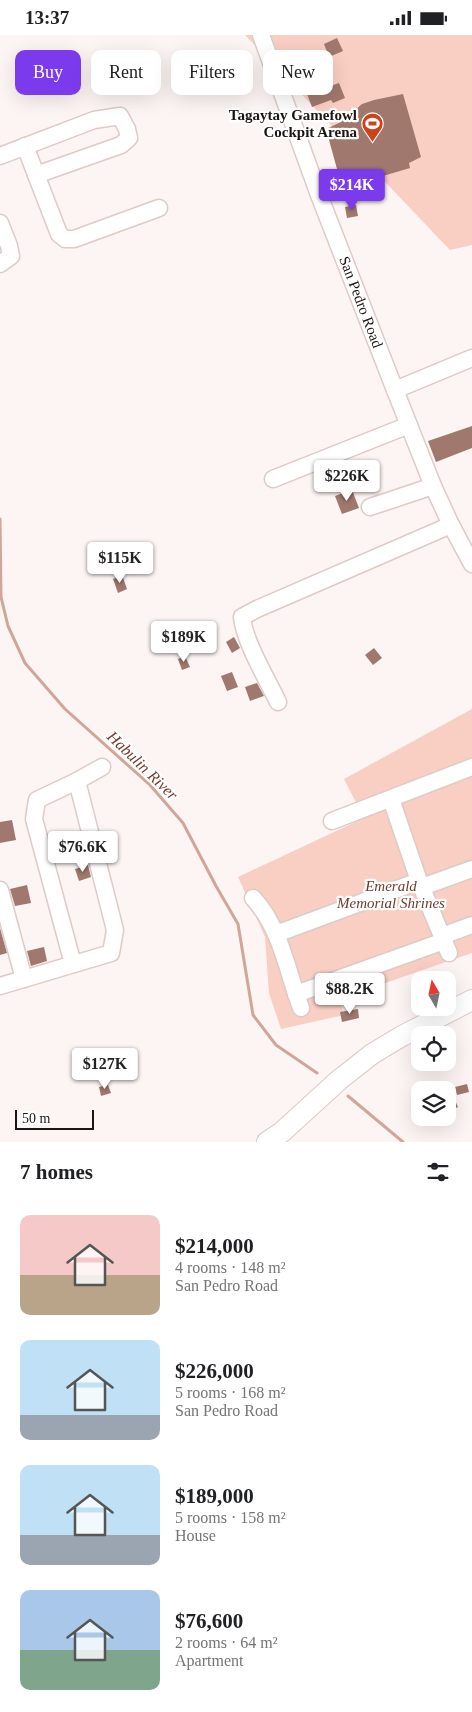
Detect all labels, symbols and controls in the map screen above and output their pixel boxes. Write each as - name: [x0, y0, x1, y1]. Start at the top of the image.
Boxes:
- text: 13:37: [25, 7, 69, 28]
- chip: Buy: [15, 50, 81, 95]
- chip: Rent: [91, 50, 161, 95]
- chip: Filters: [171, 50, 253, 95]
- chip: New: [263, 50, 333, 95]
- place label: Tagaytay Gamefowl Cockpit Arena: [229, 107, 357, 140]
- sports icon: Tagaytay Gamefowl Cockpit Arena: [361, 112, 385, 143]
- pin: $214K: [317, 169, 387, 211]
- text: $214K: [330, 176, 374, 193]
- street label: San Pedro Road: [336, 254, 386, 350]
- pin: $226K: [312, 459, 382, 502]
- text: $226K: [325, 467, 369, 484]
- pin: $115K: [85, 541, 155, 584]
- text: $115K: [98, 549, 142, 566]
- pin: $189K: [149, 621, 219, 663]
- text: $189K: [162, 628, 206, 645]
- water label: Habulin River: [103, 727, 182, 804]
- pin: $76.6K: [42, 831, 124, 873]
- text: $76.6K: [59, 838, 107, 855]
- park label: Emerald Memorial Shrines: [336, 878, 445, 911]
- north arrow: [411, 971, 456, 1016]
- map controls: [411, 971, 456, 1126]
- pin: $88.2K: [309, 973, 391, 1015]
- text: $88.2K: [326, 980, 374, 997]
- button: locate: [411, 1026, 456, 1071]
- pin: $127K: [70, 1047, 140, 1090]
- text: $127K: [83, 1055, 127, 1072]
- button: layers: [411, 1081, 456, 1126]
- scale bar: [15, 1107, 94, 1130]
- text: 50 m: [22, 1111, 50, 1126]
- icon: filters: [424, 1158, 452, 1186]
- text: 7 homes: [20, 1160, 93, 1184]
- text: $214,000: [175, 1234, 254, 1258]
- icon: home: [60, 1235, 120, 1295]
- text: 4 rooms · 148 m²: [175, 1259, 286, 1276]
- text: San Pedro Road: [175, 1277, 278, 1294]
- text: $226,000: [175, 1359, 254, 1383]
- icon: home: [60, 1360, 120, 1420]
- text: 5 rooms · 168 m²: [175, 1384, 286, 1401]
- text: San Pedro Road: [175, 1402, 278, 1419]
- text: $189,000: [175, 1484, 254, 1508]
- icon: home: [60, 1485, 120, 1545]
- text: 5 rooms · 158 m²: [175, 1509, 286, 1526]
- text: House: [175, 1527, 216, 1544]
- text: $76,600: [175, 1609, 243, 1633]
- icon: home: [60, 1610, 120, 1670]
- text: 2 rooms · 64 m²: [175, 1634, 278, 1651]
- text: Apartment: [175, 1652, 243, 1669]

